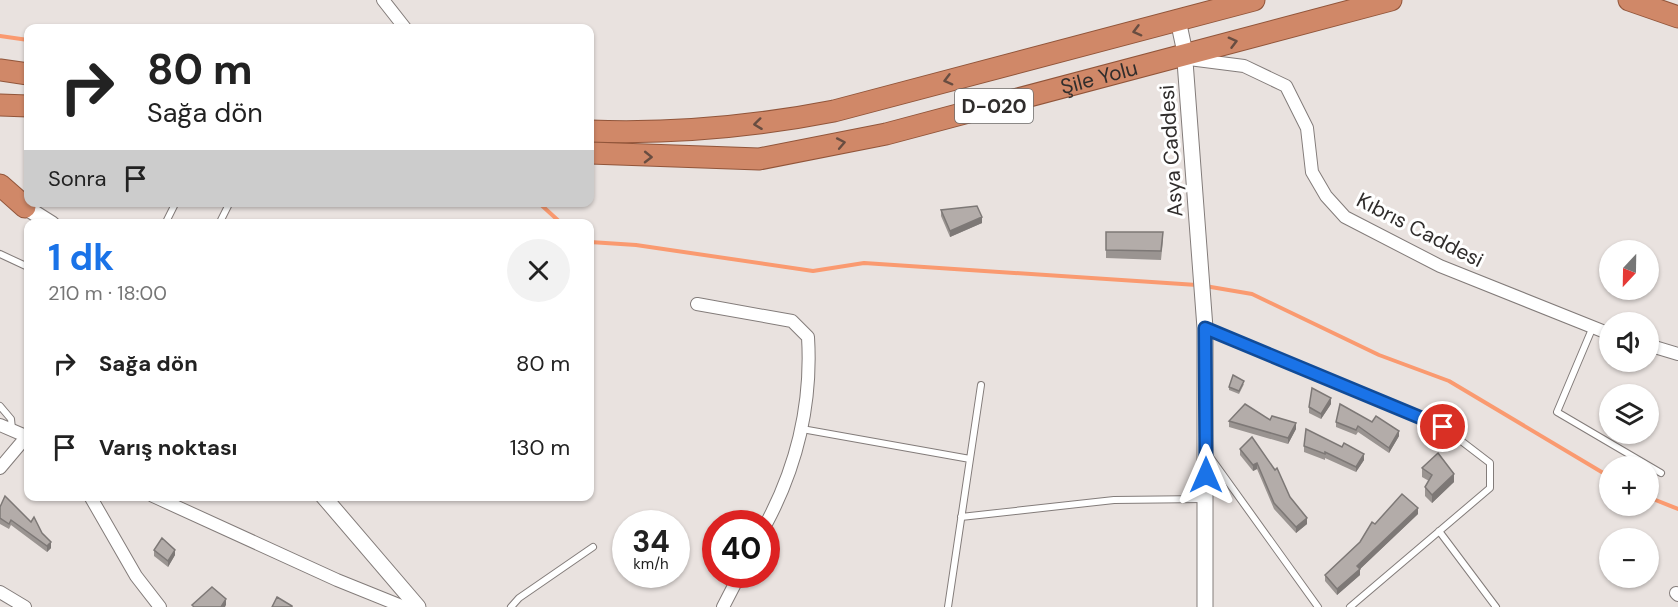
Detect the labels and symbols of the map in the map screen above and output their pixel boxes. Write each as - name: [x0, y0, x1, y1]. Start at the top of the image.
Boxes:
- one-way arrow: [1132, 24, 1143, 36]
- one-way arrow: [1228, 37, 1238, 49]
- street label: Şile Yolu: [1057, 54, 1141, 101]
- one-way arrow: [943, 73, 953, 86]
- street label: Asya Caddesi: [1152, 84, 1190, 218]
- road number: D-020: [955, 89, 1033, 123]
- one-way arrow: [754, 117, 763, 129]
- one-way arrow: [836, 137, 846, 150]
- one-way arrow: [643, 150, 652, 163]
- street label: Kıbrıs Caddesi: [1352, 186, 1488, 274]
- north arrow: [1599, 240, 1659, 300]
- pin: [1417, 401, 1468, 452]
- position arrow: [1174, 443, 1238, 507]
- speed limit sign: 40: [702, 510, 780, 588]

